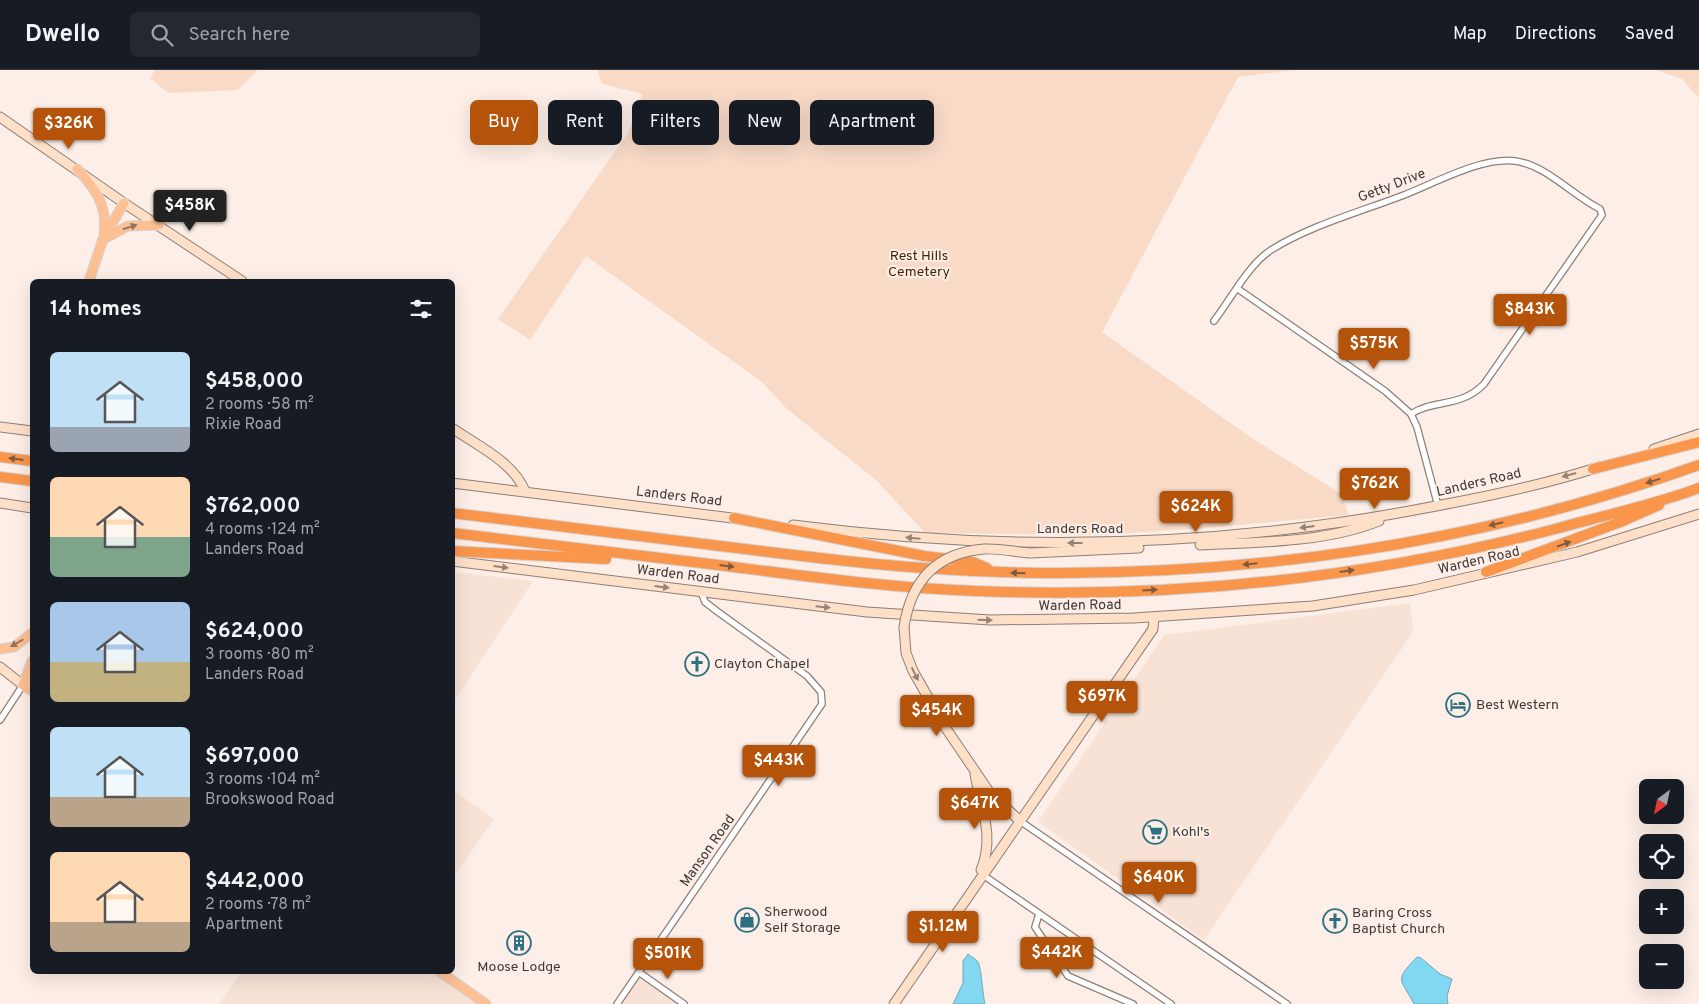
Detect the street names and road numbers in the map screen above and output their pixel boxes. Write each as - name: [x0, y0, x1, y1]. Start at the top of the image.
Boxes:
- street label: Getty Drive: [1356, 165, 1428, 207]
- street label: Landers Road: [1435, 465, 1523, 501]
- street label: Landers Road: [635, 483, 723, 511]
- street label: Landers Road: [1037, 521, 1123, 538]
- street label: Warden Road: [1437, 543, 1521, 579]
- street label: Warden Road: [636, 561, 720, 589]
- street label: Warden Road: [1038, 597, 1122, 615]
- street label: Manson Road: [677, 812, 739, 890]

